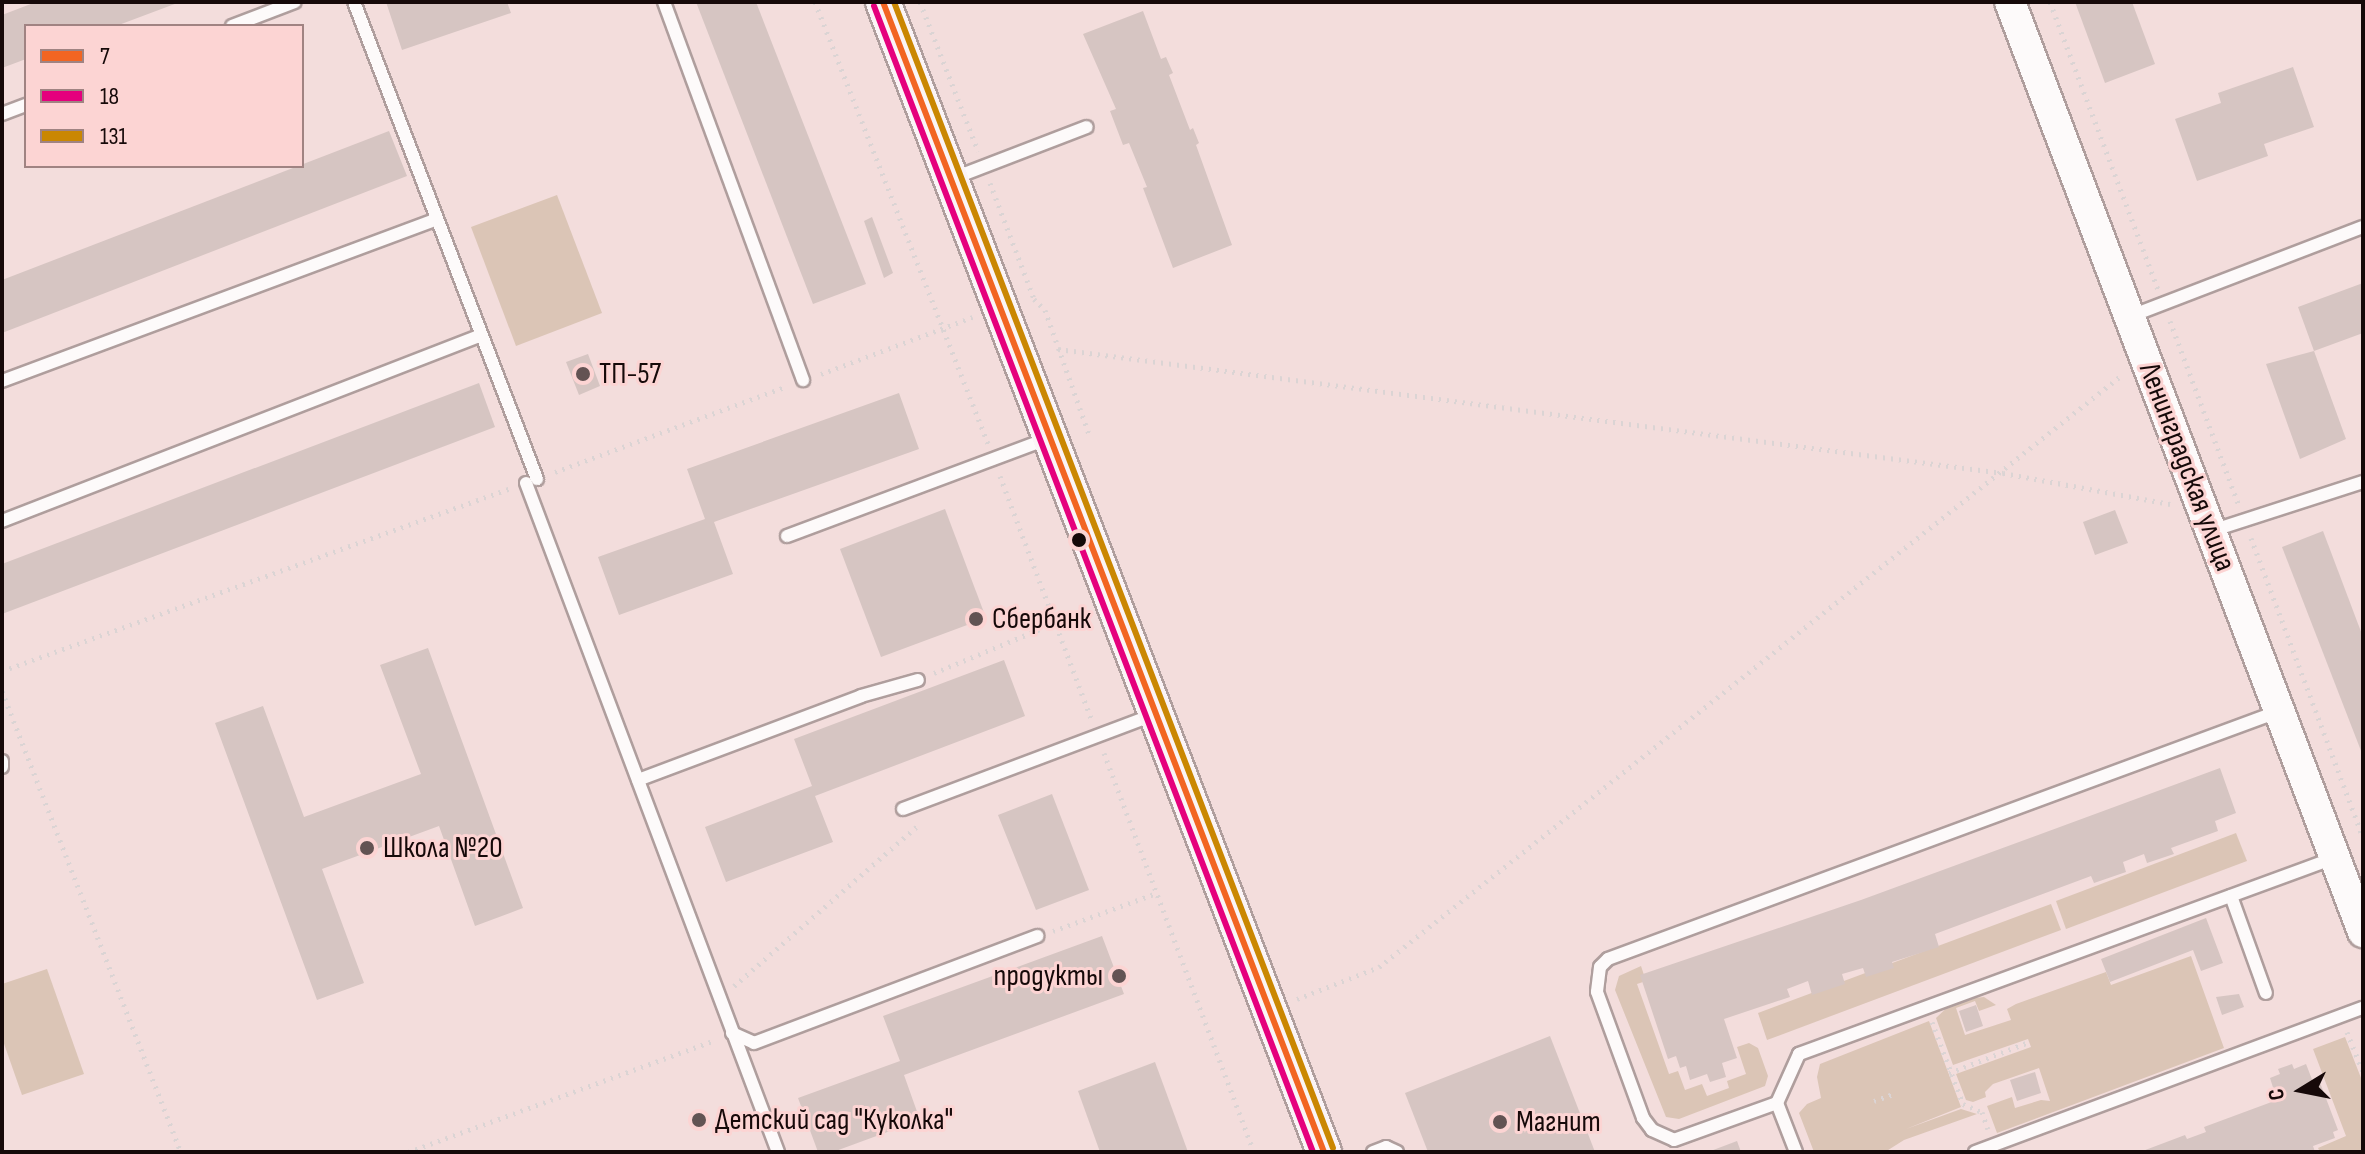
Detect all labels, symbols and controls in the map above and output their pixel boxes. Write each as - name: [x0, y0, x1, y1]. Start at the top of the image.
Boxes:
- legend: [24, 24, 304, 168]
- text: 7: [100, 42, 110, 71]
- text: 18: [100, 82, 119, 111]
- text: 131: [100, 122, 127, 151]
- place label: ТП-57: [599, 356, 661, 392]
- street label: Ленинградская улица: [2131, 358, 2243, 576]
- marker: ТП-57: [574, 365, 592, 383]
- unlabelled marker: [1071, 532, 1087, 548]
- place label: Сбербанк: [992, 601, 1091, 637]
- marker: Сбербанк: [967, 610, 985, 628]
- place label: Школа №20: [383, 830, 503, 866]
- marker: Школа №20: [358, 839, 376, 857]
- place label: продукты: [994, 958, 1103, 994]
- marker: продукты: [1110, 967, 1128, 985]
- north arrow: [2261, 1050, 2341, 1130]
- text: С: [2263, 1086, 2291, 1102]
- place label: Детский сад "Куколка": [715, 1102, 953, 1138]
- place label: Магнит: [1516, 1104, 1601, 1140]
- marker: Детский сад "Куколка": [690, 1111, 708, 1129]
- marker: Магнит: [1491, 1113, 1509, 1131]

